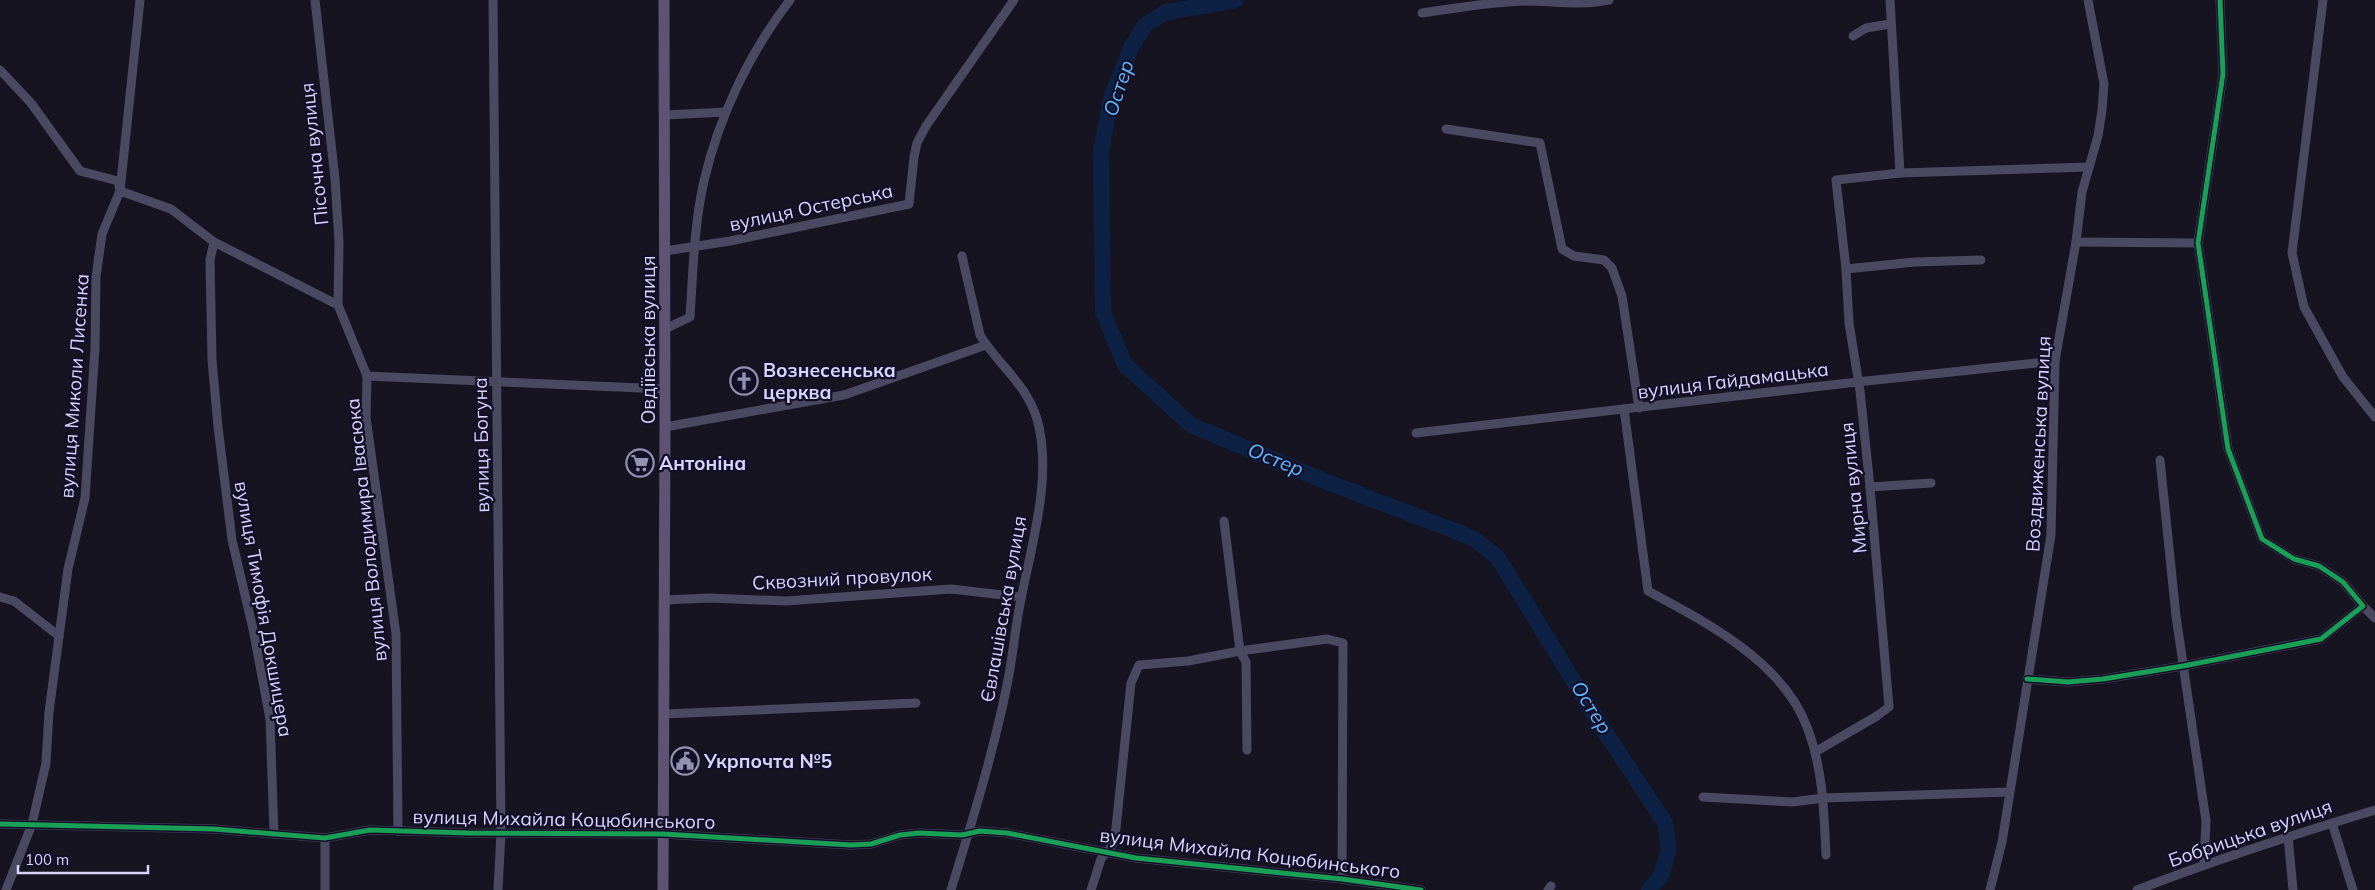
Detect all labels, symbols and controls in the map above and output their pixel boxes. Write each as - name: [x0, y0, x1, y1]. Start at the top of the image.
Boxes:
- water label: Остер: [1097, 57, 1139, 119]
- street label: Пісочна вулиця: [295, 81, 333, 227]
- street label: вулиця Остерська: [727, 178, 895, 236]
- street label: Овдіївська вулиця: [636, 256, 660, 424]
- street label: вулиця Миколи Лисенка: [54, 273, 94, 499]
- street label: Воздвиженська вулиця: [2020, 335, 2056, 553]
- street label: вулиця Гайдамацька: [1636, 356, 1830, 404]
- place label: Вознесенська церква: [763, 358, 896, 404]
- church icon: Вознесенська церква: [729, 366, 759, 396]
- street label: вулиця Богуна: [468, 377, 494, 513]
- street label: вулиця Володимира Івасюка: [340, 397, 392, 663]
- street label: Мирна вулиця: [1834, 421, 1872, 555]
- water label: Остер: [1244, 437, 1308, 481]
- supermarket icon: Антоніна: [625, 448, 655, 478]
- place label: Антоніна: [659, 451, 746, 475]
- street label: вулиця Тимофія Докшицера: [230, 479, 298, 739]
- street label: Євлашівська вулиця: [975, 514, 1031, 704]
- street label: Сквозний провулок: [751, 561, 933, 595]
- water label: Остер: [1566, 676, 1618, 738]
- public building icon: Укрпочта №5: [670, 746, 700, 776]
- place label: Укрпочта №5: [703, 749, 832, 773]
- street label: Бобрицька вулиця: [2165, 794, 2335, 872]
- street label: вулиця Михайла Коцюбинського: [412, 804, 716, 834]
- street label: вулиця Михайла Коцюбинського: [1098, 823, 1402, 883]
- scale bar: [18, 842, 148, 874]
- text: 100 m: [25, 850, 69, 869]

